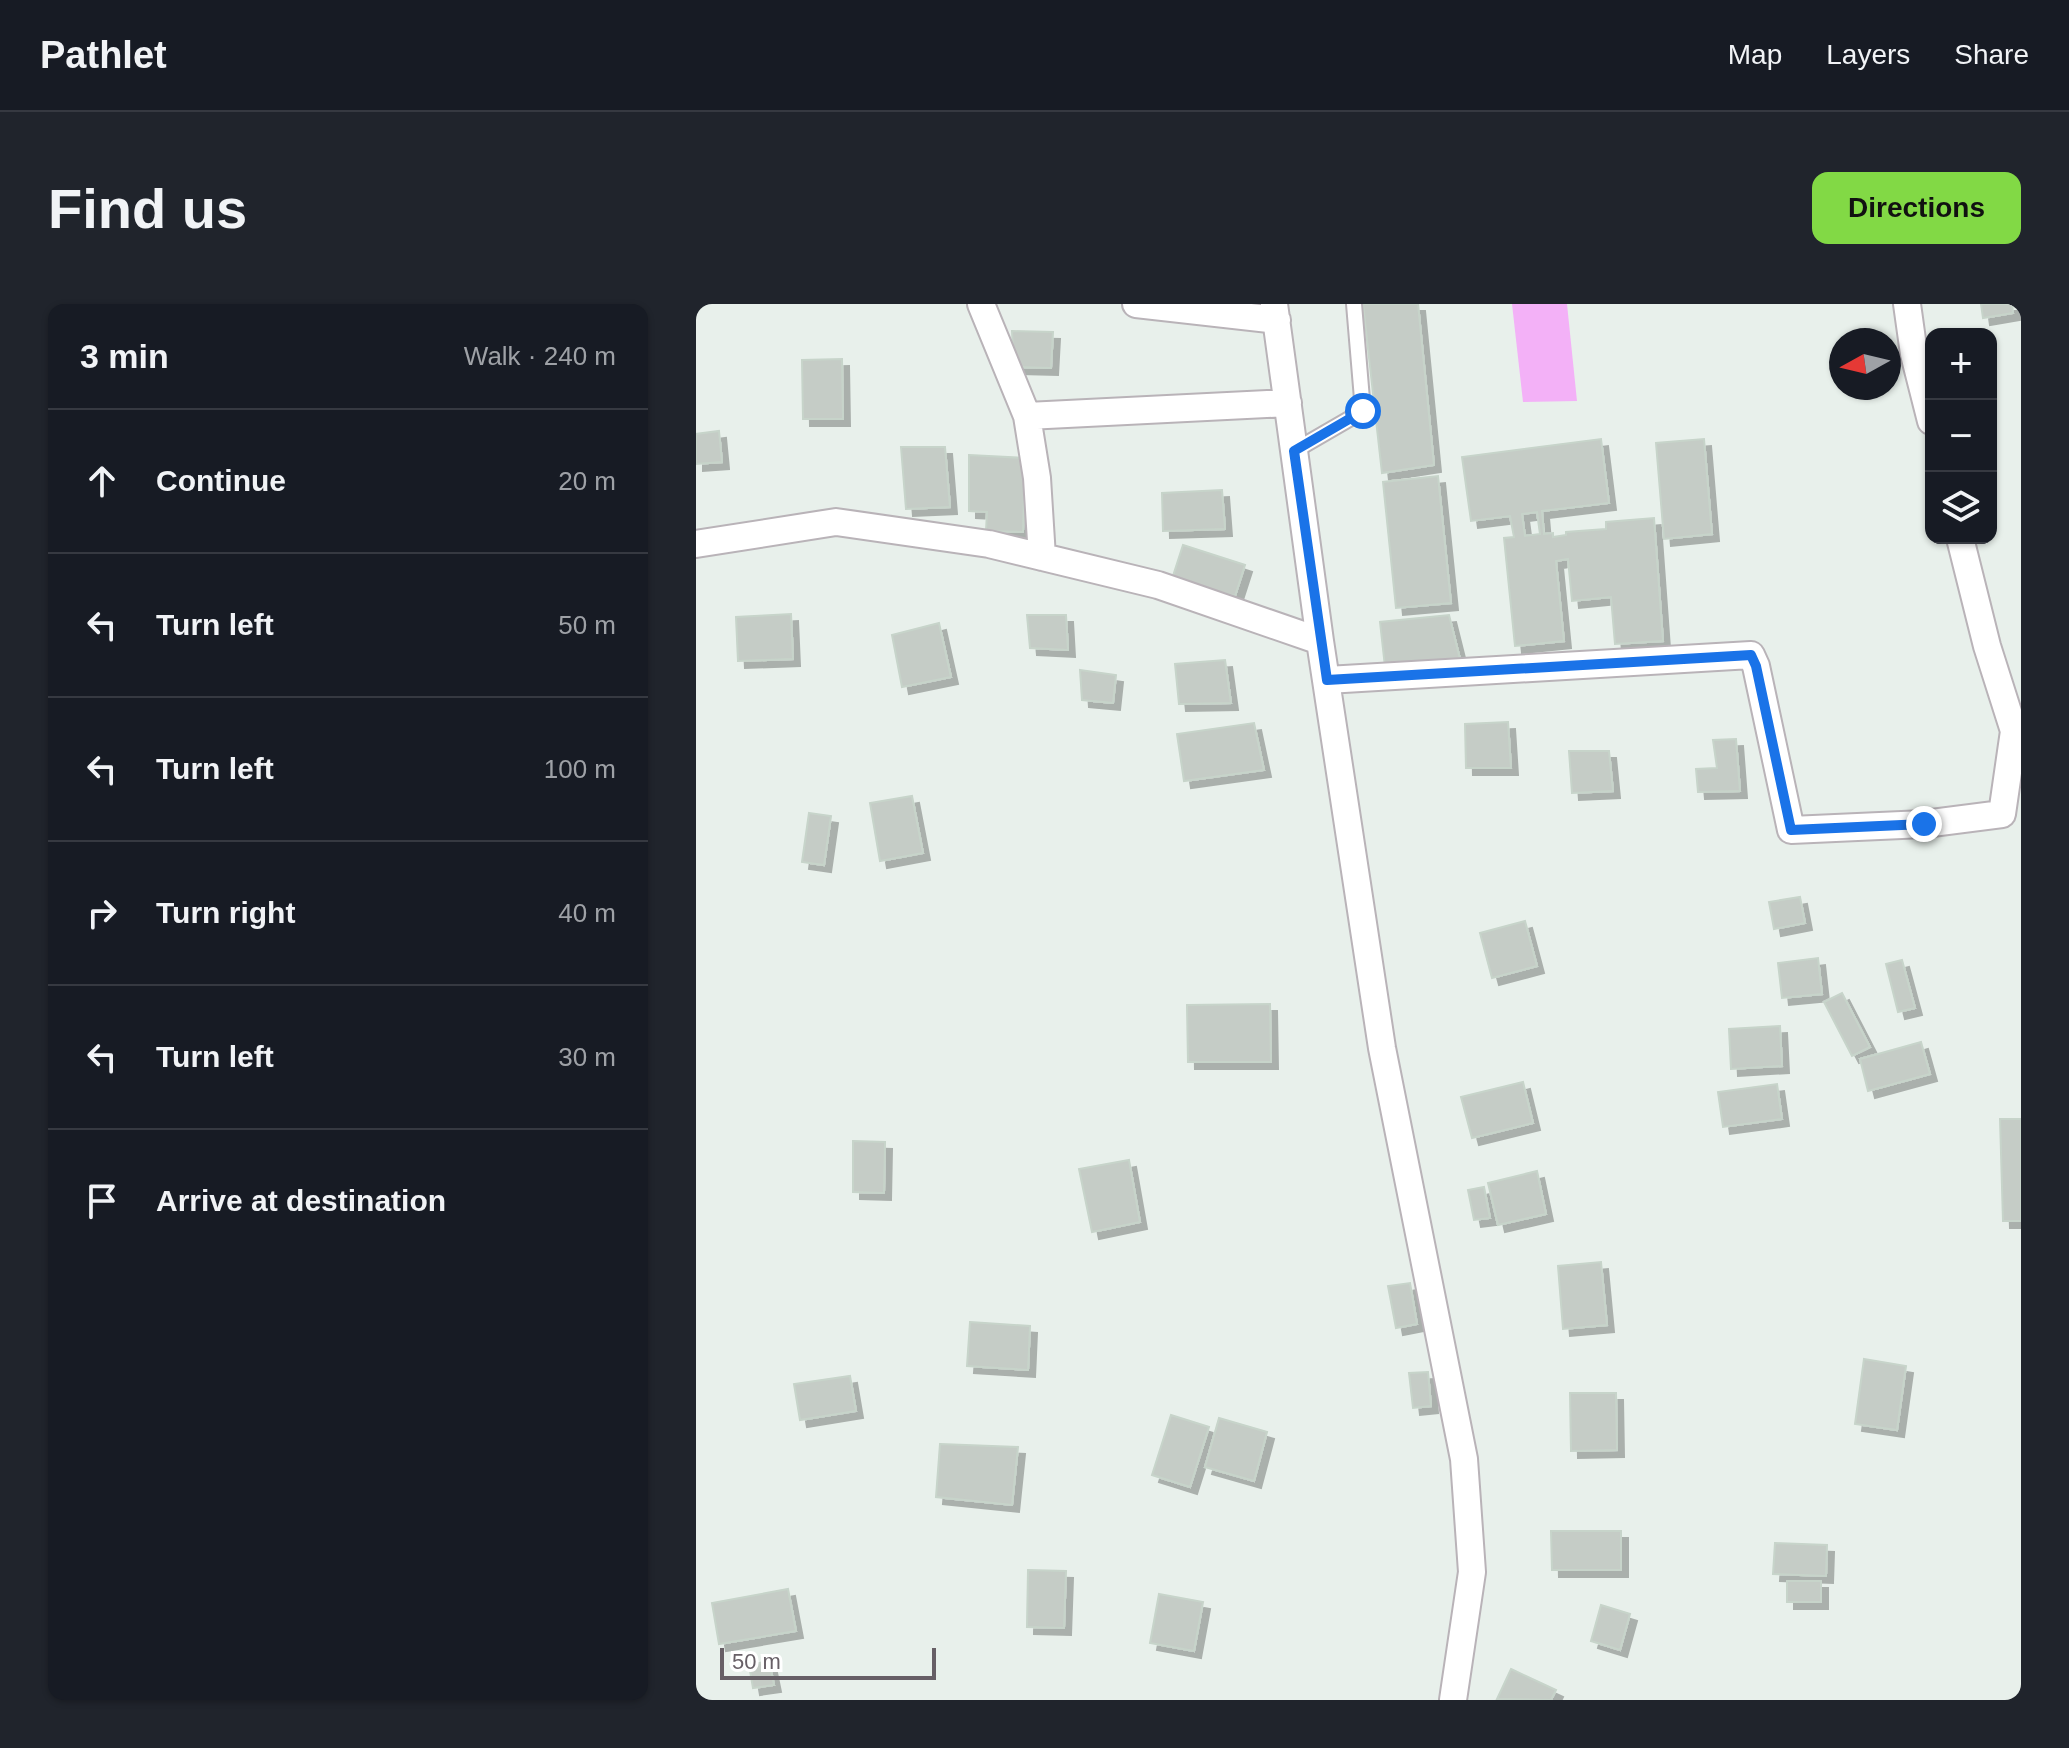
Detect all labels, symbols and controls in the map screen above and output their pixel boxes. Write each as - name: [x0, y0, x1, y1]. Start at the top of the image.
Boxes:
- text: Pathlet: [40, 34, 167, 76]
- text: Map: [1728, 39, 1782, 70]
- text: Layers: [1826, 39, 1910, 70]
- text: Share: [1954, 39, 2029, 70]
- button: Directions: [1812, 172, 2021, 244]
- text: Find us: [48, 177, 247, 240]
- north arrow: [1829, 328, 1901, 400]
- map controls: [1925, 328, 1997, 544]
- button: +: [1925, 328, 1997, 400]
- text: 3 min: [80, 337, 169, 375]
- text: Walk · 240 m: [464, 341, 616, 371]
- route start: [1345, 393, 1381, 429]
- button: −: [1925, 400, 1997, 472]
- icon: ahead: [80, 459, 124, 503]
- text: Continue: [156, 464, 286, 497]
- text: 20 m: [558, 466, 616, 496]
- button: layers: [1925, 472, 1997, 544]
- icon: left: [80, 603, 124, 647]
- text: Turn left: [156, 608, 274, 641]
- text: 50 m: [558, 610, 616, 640]
- icon: left: [80, 747, 124, 791]
- text: Turn left: [156, 752, 274, 785]
- text: 100 m: [544, 754, 616, 784]
- route end: [1906, 806, 1942, 842]
- icon: right: [80, 891, 124, 935]
- text: Turn right: [156, 896, 295, 929]
- text: 40 m: [558, 898, 616, 928]
- icon: left: [80, 1035, 124, 1079]
- text: Turn left: [156, 1040, 274, 1073]
- text: 30 m: [558, 1042, 616, 1072]
- icon: arrive: [80, 1179, 124, 1223]
- text: Arrive at destination: [156, 1184, 446, 1217]
- scale bar: [720, 1644, 936, 1680]
- text: 50 m: [732, 1649, 781, 1674]

